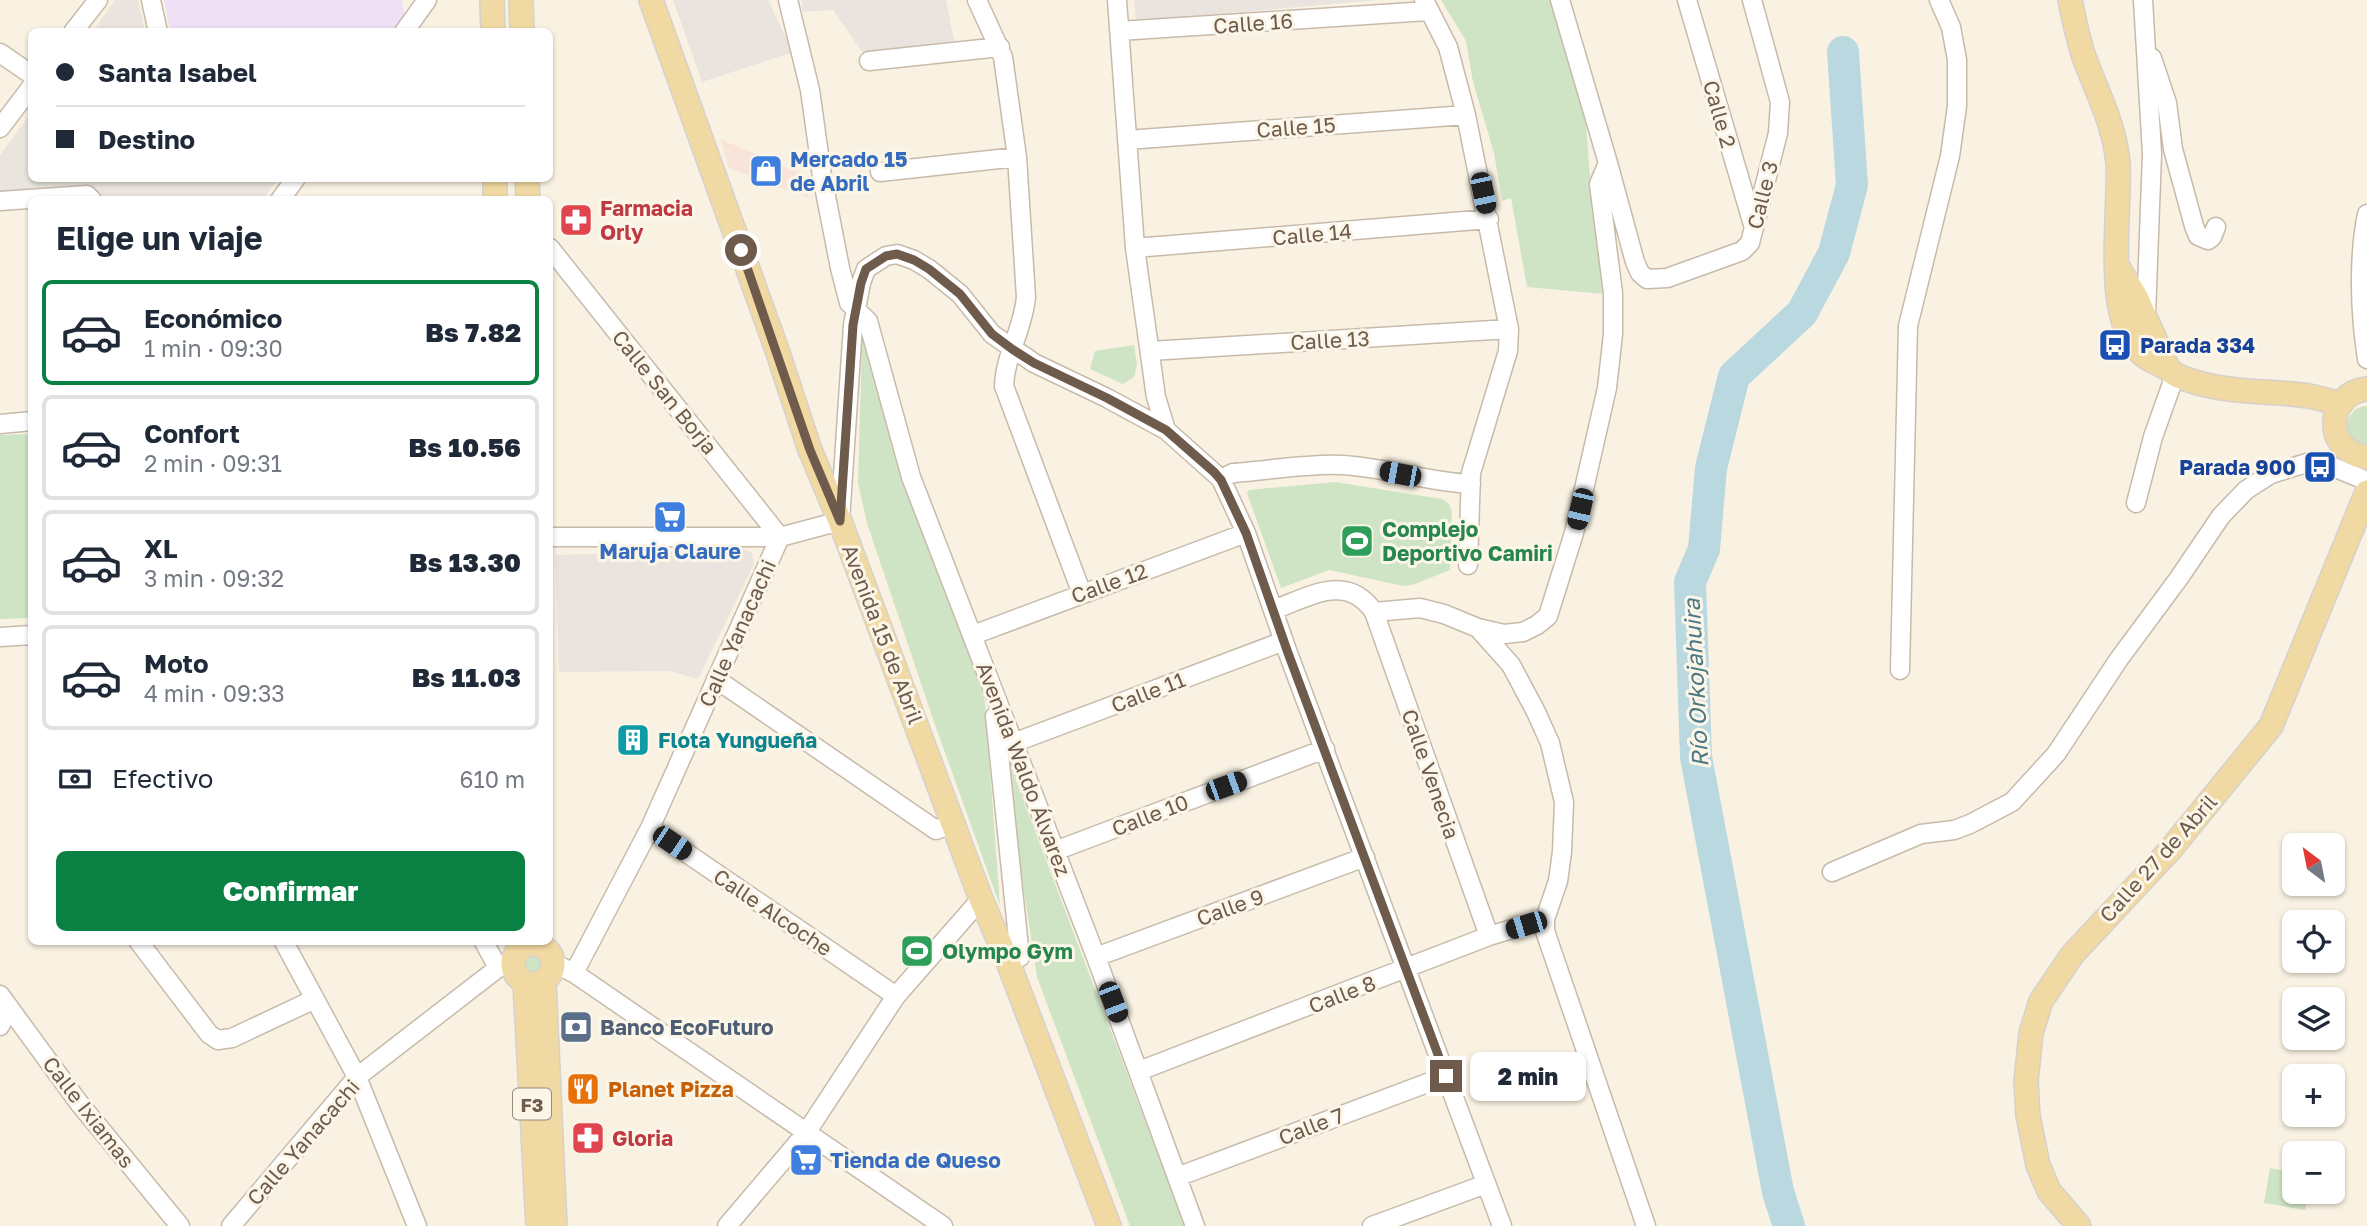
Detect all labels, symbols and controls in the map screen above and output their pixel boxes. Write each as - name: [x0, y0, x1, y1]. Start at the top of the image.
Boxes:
- street label: Calle 16: [1212, 7, 1294, 39]
- text: Santa Isabel: [98, 57, 257, 88]
- street label: Calle 2: [1698, 77, 1742, 151]
- street label: Calle 15: [1256, 111, 1336, 143]
- text: Destino: [98, 124, 195, 155]
- place label: Mercado 15 de Abril: [790, 146, 908, 196]
- shop icon: Mercado 15 de Abril: [747, 152, 785, 190]
- street label: Calle 3: [1741, 158, 1783, 232]
- car: [1469, 170, 1498, 216]
- place label: Farmacia Orly: [600, 195, 693, 245]
- pharmacy icon: Farmacia Orly: [557, 201, 595, 239]
- street label: Calle 14: [1271, 218, 1353, 250]
- text: Elige un viaje: [56, 219, 263, 257]
- route start: [725, 234, 757, 266]
- icon: car: [60, 301, 123, 364]
- text: Económico: [144, 303, 282, 334]
- text: Bs 7.82: [425, 317, 521, 348]
- street label: Calle San Borja: [607, 325, 723, 459]
- street label: Calle 13: [1290, 325, 1370, 355]
- bus stop icon: Parada 334: [2096, 326, 2134, 364]
- place label: Parada 334: [2140, 332, 2255, 358]
- text: 1 min · 09:30: [144, 334, 283, 362]
- icon: car: [60, 416, 123, 479]
- text: Confort: [144, 418, 240, 449]
- text: Bs 10.56: [409, 432, 521, 463]
- bus stop icon: Parada 900: [2301, 448, 2339, 486]
- text: 2 min · 09:31: [144, 449, 282, 477]
- place label: Parada 900: [2179, 454, 2296, 480]
- car: [1378, 460, 1423, 488]
- car: [1566, 486, 1595, 532]
- supermarket icon: Maruja Claure: [651, 498, 689, 536]
- place label: Complejo Deportivo Camiri: [1382, 516, 1553, 566]
- sports icon: Complejo Deportivo Camiri: [1338, 522, 1376, 560]
- icon: car: [60, 531, 123, 594]
- text: XL: [144, 533, 178, 564]
- place label: Maruja Claure: [599, 538, 741, 564]
- street label: Avenida 15 de Abril: [837, 540, 929, 728]
- text: Bs 13.30: [409, 547, 521, 578]
- street label: Calle Yanacachi: [693, 555, 781, 711]
- street label: Calle 12: [1067, 557, 1151, 609]
- text: 3 min · 09:32: [144, 564, 284, 592]
- water label: Río Orkojahuira: [1677, 597, 1713, 768]
- icon: car: [60, 646, 123, 709]
- text: Moto: [144, 648, 209, 679]
- street label: Avenida Waldo Álvarez: [971, 658, 1077, 880]
- text: Bs 11.03: [412, 662, 521, 693]
- street label: Calle 11: [1107, 666, 1189, 718]
- text: 4 min · 09:33: [144, 679, 285, 707]
- street label: Calle Venecia: [1397, 706, 1465, 842]
- building icon: Flota Yungueña: [614, 721, 652, 759]
- place label: Flota Yungueña: [658, 727, 817, 753]
- icon: cash: [56, 760, 94, 798]
- text: Efectivo: [112, 763, 213, 794]
- text: 610 m: [460, 765, 525, 793]
- car: [1203, 769, 1250, 803]
- street label: Calle 10: [1108, 789, 1192, 841]
- street label: Calle 27 de Abril: [2094, 789, 2222, 927]
- car: [649, 823, 696, 863]
- north arrow: [2282, 833, 2345, 896]
- map controls: [2282, 833, 2345, 1204]
- button: Confirmar: [56, 851, 525, 931]
- street label: Calle Alcoche: [709, 863, 837, 961]
- street label: Calle 9: [1193, 883, 1267, 931]
- car: [1503, 909, 1550, 941]
- button: locate: [2282, 910, 2345, 973]
- sports icon: Olympo Gym: [898, 932, 936, 970]
- place label: Olympo Gym: [942, 938, 1073, 964]
- street label: Calle 8: [1305, 969, 1379, 1019]
- car: [1096, 979, 1131, 1025]
- button: layers: [2282, 987, 2345, 1050]
- bank icon: Banco EcoFuturo: [557, 1008, 595, 1046]
- place label: Banco EcoFuturo: [600, 1014, 774, 1040]
- street label: Calle Ixiamas: [37, 1051, 141, 1173]
- callout: 2 min: [1470, 1052, 1586, 1100]
- route end: [1430, 1060, 1462, 1092]
- text: 2 min: [1498, 1062, 1558, 1090]
- button: +: [2282, 1064, 2345, 1127]
- restaurant icon: Planet Pizza: [564, 1070, 602, 1108]
- street label: Calle Yanacachi: [241, 1074, 365, 1210]
- place label: Planet Pizza: [608, 1076, 734, 1102]
- road number: F3: [513, 1088, 551, 1120]
- street label: Calle 7: [1275, 1102, 1347, 1150]
- pharmacy icon: Gloria: [569, 1119, 607, 1157]
- place label: Gloria: [612, 1125, 673, 1151]
- supermarket icon: Tienda de Queso: [787, 1141, 825, 1179]
- button: −: [2282, 1141, 2345, 1204]
- place label: Tienda de Queso: [830, 1147, 1001, 1173]

